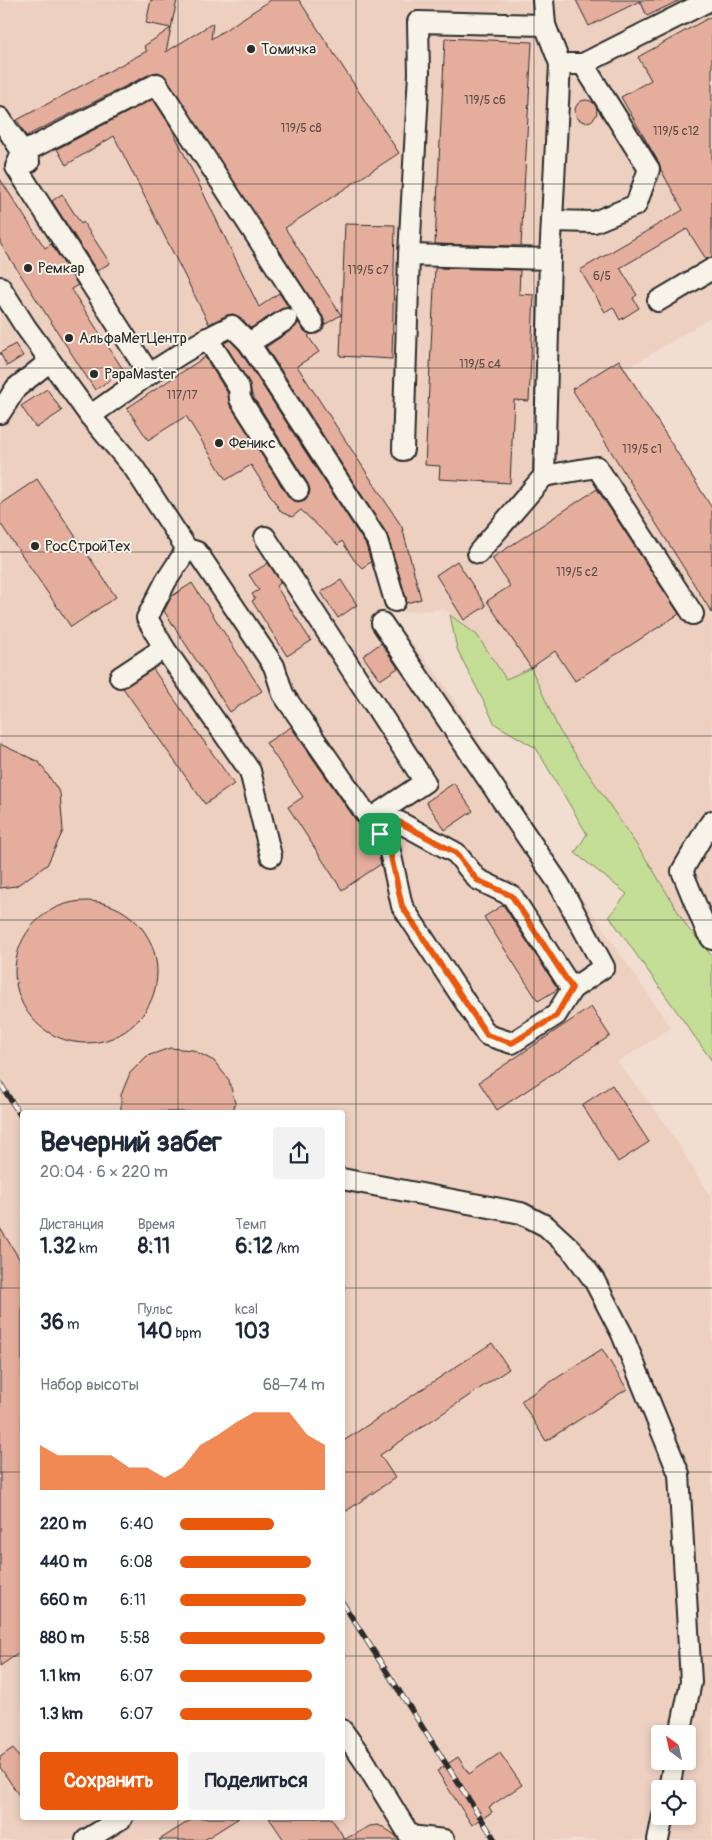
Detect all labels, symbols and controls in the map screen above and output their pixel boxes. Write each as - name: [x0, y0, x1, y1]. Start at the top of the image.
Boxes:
- place label: Томичка: [261, 40, 316, 59]
- marker: Томичка: [245, 43, 257, 55]
- house number: 119/5 с6: [464, 93, 506, 108]
- house number: 119/5 с8: [280, 121, 322, 136]
- house number: 119/5 с12: [653, 124, 700, 139]
- place label: Ремкар: [38, 259, 85, 278]
- marker: Ремкар: [22, 262, 34, 274]
- house number: 119/5 с7: [347, 263, 389, 278]
- house number: 6/5: [593, 269, 611, 284]
- place label: АльфаМетЦентр: [79, 329, 187, 348]
- marker: АльфаМетЦентр: [63, 332, 75, 344]
- house number: 119/5 с4: [459, 357, 501, 372]
- place label: PapaMaster: [104, 365, 177, 384]
- marker: PapaMaster: [88, 368, 100, 380]
- house number: 117/17: [166, 388, 198, 403]
- place label: Феникс: [229, 434, 276, 453]
- marker: Феникс: [213, 437, 225, 449]
- house number: 119/5 с1: [622, 442, 662, 457]
- place label: РосСтройТех: [45, 537, 130, 556]
- marker: РосСтройТех: [29, 540, 41, 552]
- house number: 119/5 с2: [556, 565, 598, 580]
- pin: [359, 813, 401, 855]
- icon: arrive: [366, 820, 394, 848]
- text: Вечерний забег: [40, 1125, 222, 1160]
- button: share: [273, 1127, 325, 1179]
- text: 20:04 · 6 × 220 m: [40, 1162, 168, 1182]
- text: Дистанция: [40, 1216, 104, 1233]
- text: Время: [138, 1216, 175, 1233]
- text: Темп: [235, 1216, 266, 1233]
- text: 1.32: [40, 1233, 76, 1260]
- text: 8:11: [138, 1233, 170, 1260]
- text: 6:12: [235, 1233, 273, 1260]
- text: km: [76, 1240, 98, 1257]
- text: /km: [273, 1240, 299, 1257]
- text: Пульс: [138, 1301, 173, 1318]
- text: kcal: [235, 1301, 258, 1318]
- text: 36: [40, 1309, 64, 1336]
- text: m: [64, 1316, 79, 1333]
- text: 140: [138, 1318, 172, 1345]
- text: 103: [235, 1318, 270, 1345]
- text: bpm: [172, 1325, 201, 1342]
- text: Набор высоты: [40, 1375, 139, 1395]
- text: 68–74 m: [263, 1375, 325, 1395]
- text: 220 m: [40, 1514, 87, 1534]
- text: 6:40: [120, 1514, 154, 1534]
- text: 440 m: [40, 1552, 87, 1572]
- text: 6:08: [120, 1552, 153, 1572]
- text: 660 m: [40, 1590, 87, 1610]
- text: 6:11: [120, 1590, 146, 1610]
- text: 880 m: [40, 1628, 85, 1648]
- text: 5:58: [120, 1628, 150, 1648]
- text: 1.1 km: [40, 1666, 80, 1686]
- text: 6:07: [120, 1666, 153, 1686]
- text: 1.3 km: [40, 1704, 83, 1724]
- text: 6:07: [120, 1704, 153, 1724]
- north arrow: [651, 1725, 696, 1770]
- map controls: [651, 1725, 696, 1825]
- button: Сохранить: [40, 1752, 178, 1810]
- button: Поделиться: [188, 1752, 325, 1810]
- button: locate: [651, 1780, 696, 1825]

